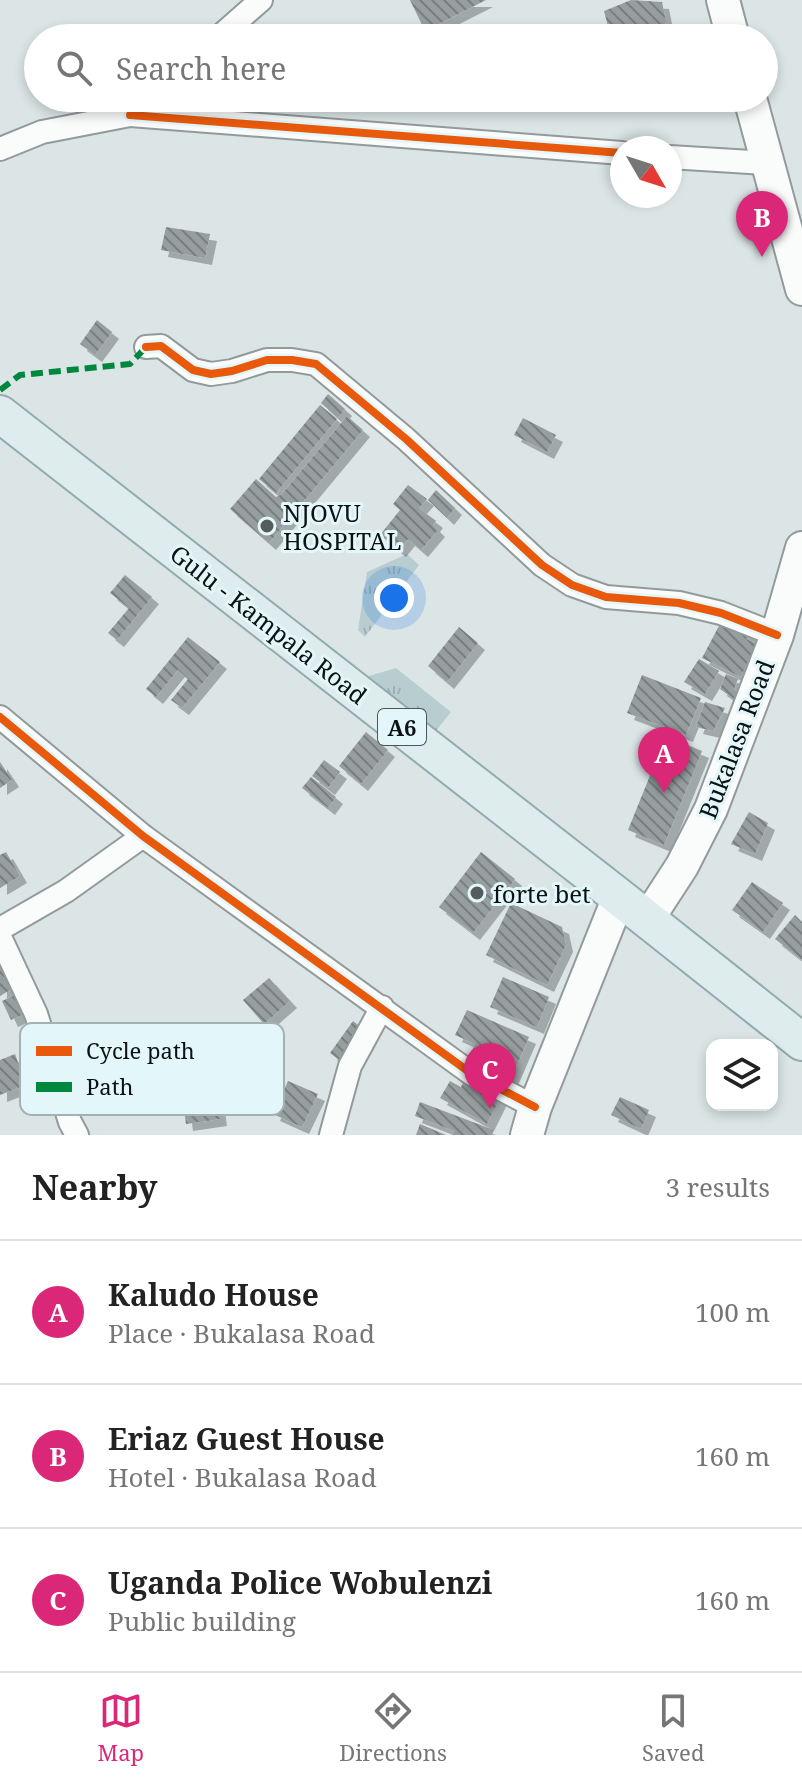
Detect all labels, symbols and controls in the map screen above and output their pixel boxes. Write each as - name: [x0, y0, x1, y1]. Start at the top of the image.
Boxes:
- search box: [24, 24, 778, 112]
- icon: search: [52, 46, 96, 90]
- text: Search here: [116, 48, 286, 89]
- north arrow: [610, 136, 682, 208]
- pin: B: [736, 191, 788, 257]
- place label: NJOVU HOSPITAL: [283, 496, 401, 557]
- marker: NJOVU HOSPITAL: [258, 517, 276, 535]
- street label: Gulu - Kampala Road: [164, 537, 374, 711]
- your location: [374, 578, 414, 618]
- street label: Bukalasa Road: [691, 654, 782, 823]
- road number: A6: [378, 709, 426, 745]
- pin: A: [638, 727, 690, 793]
- place label: forte bet: [493, 877, 591, 910]
- marker: forte bet: [468, 884, 486, 902]
- legend: [20, 1023, 284, 1115]
- text: Cycle path: [86, 1035, 195, 1065]
- map controls: [706, 1039, 778, 1111]
- button: layers: [706, 1039, 778, 1111]
- pin: C: [464, 1043, 516, 1109]
- text: Path: [86, 1071, 133, 1101]
- text: Nearby: [32, 1164, 158, 1210]
- text: 3 results: [665, 1169, 770, 1205]
- text: Kaludo House: [108, 1274, 319, 1315]
- text: A: [48, 1294, 68, 1330]
- text: 100 m: [695, 1294, 770, 1330]
- text: Place · Bukalasa Road: [108, 1315, 375, 1351]
- text: Eriaz Guest House: [108, 1418, 385, 1459]
- text: B: [49, 1438, 67, 1474]
- text: 160 m: [695, 1438, 770, 1474]
- text: Hotel · Bukalasa Road: [108, 1459, 377, 1495]
- text: Uganda Police Wobulenzi: [108, 1562, 492, 1603]
- text: C: [49, 1582, 67, 1618]
- text: 160 m: [695, 1582, 770, 1618]
- text: Public building: [108, 1603, 296, 1639]
- tab: Map: [98, 1689, 144, 1767]
- tab: Directions: [339, 1689, 447, 1767]
- tab: Saved: [642, 1689, 704, 1767]

